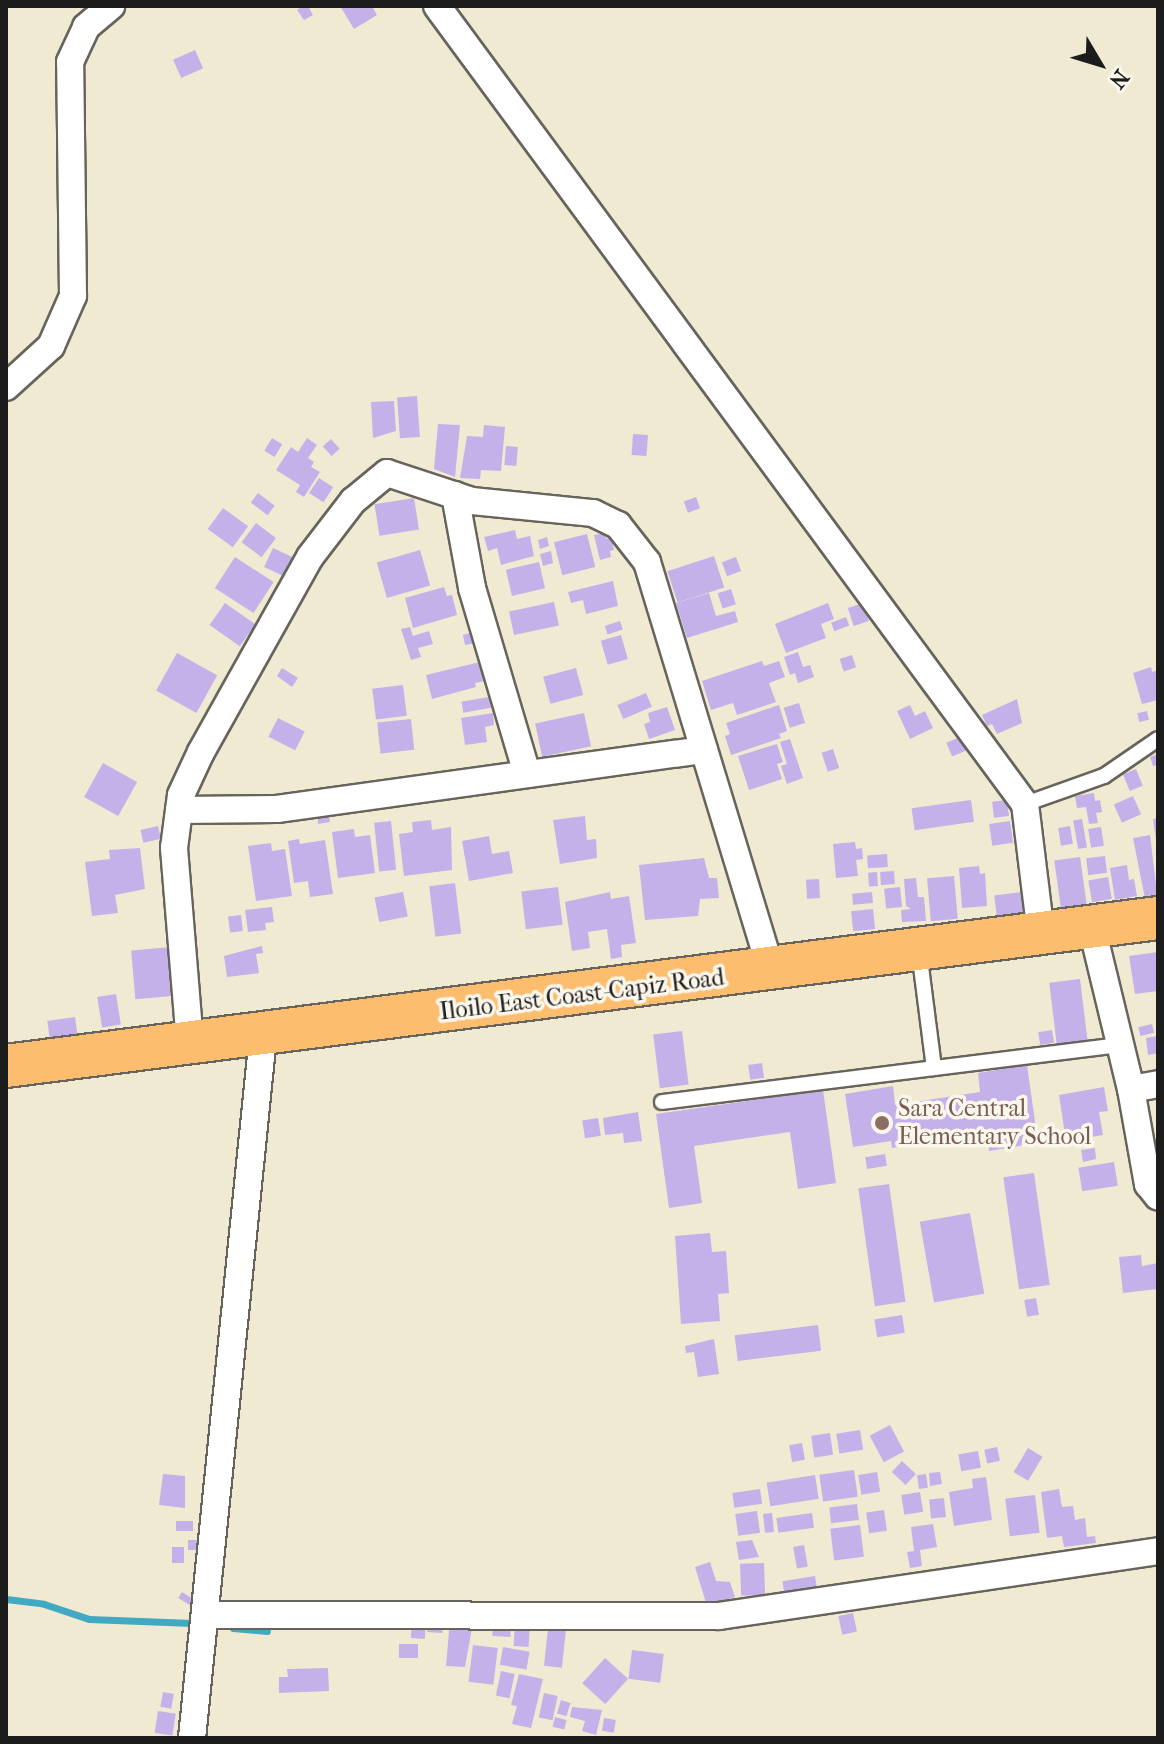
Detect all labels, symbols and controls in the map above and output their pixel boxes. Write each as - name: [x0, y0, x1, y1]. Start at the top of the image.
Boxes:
- north arrow: [1060, 24, 1140, 104]
- text: N: [1104, 64, 1134, 93]
- street label: Iloilo East Coast-Capiz Road: [438, 963, 726, 1027]
- place label: Sara Central Elementary School: [898, 1095, 1091, 1151]
- marker: Sara Central Elementary School: [873, 1114, 891, 1132]

